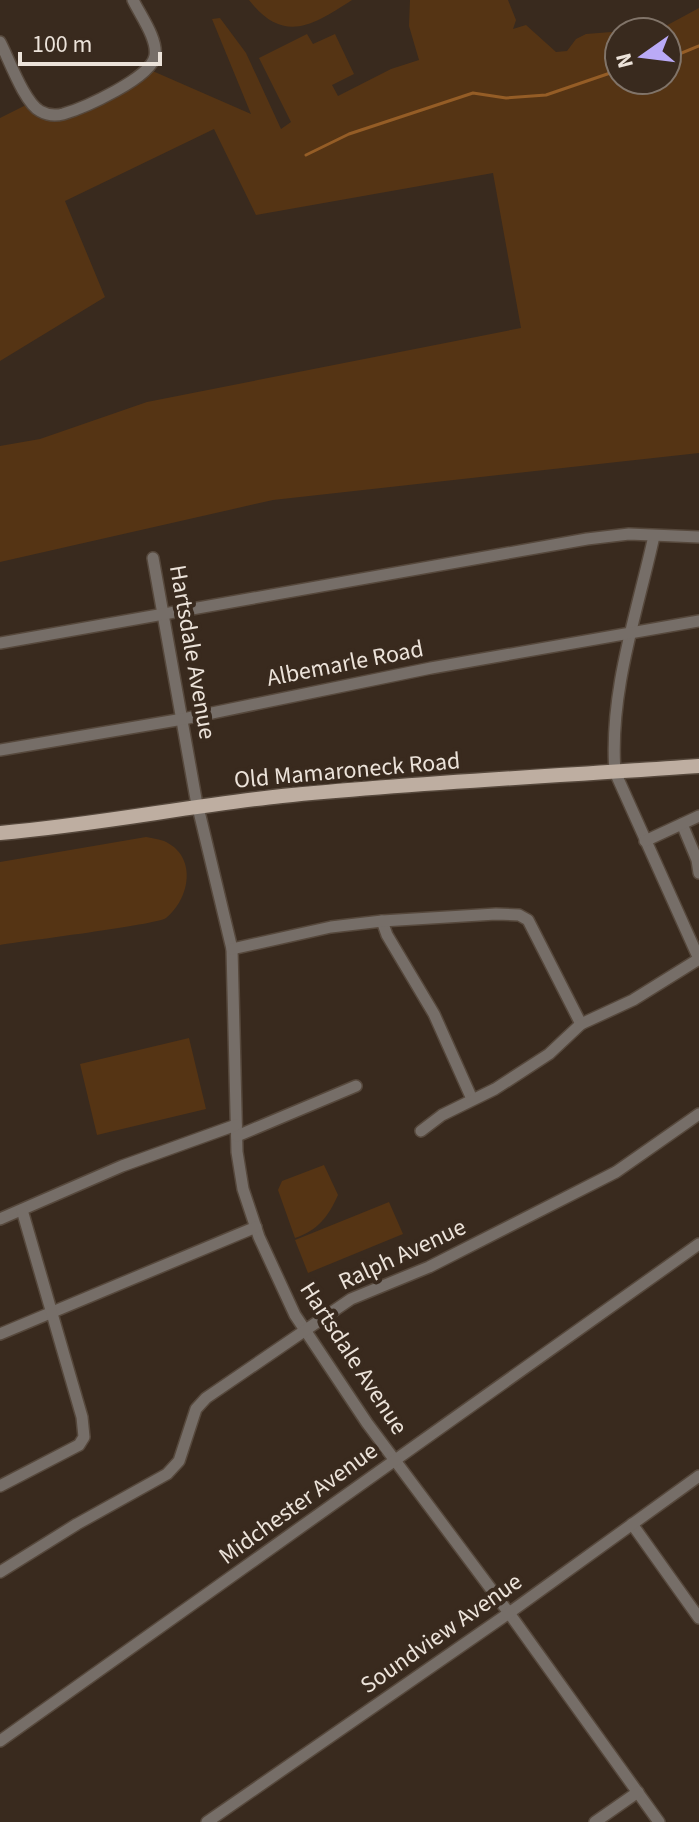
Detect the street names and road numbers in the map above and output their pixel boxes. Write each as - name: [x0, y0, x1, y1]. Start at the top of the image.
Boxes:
- street label: Hartsdale Avenue: [160, 562, 225, 742]
- street label: Albemarle Road: [264, 631, 426, 696]
- street label: Old Mamaroneck Road: [232, 743, 462, 798]
- street label: Ralph Avenue: [333, 1210, 472, 1299]
- street label: Hartsdale Avenue: [291, 1275, 416, 1442]
- street label: Midchester Avenue: [212, 1434, 385, 1573]
- street label: Soundview Avenue: [353, 1564, 529, 1702]

